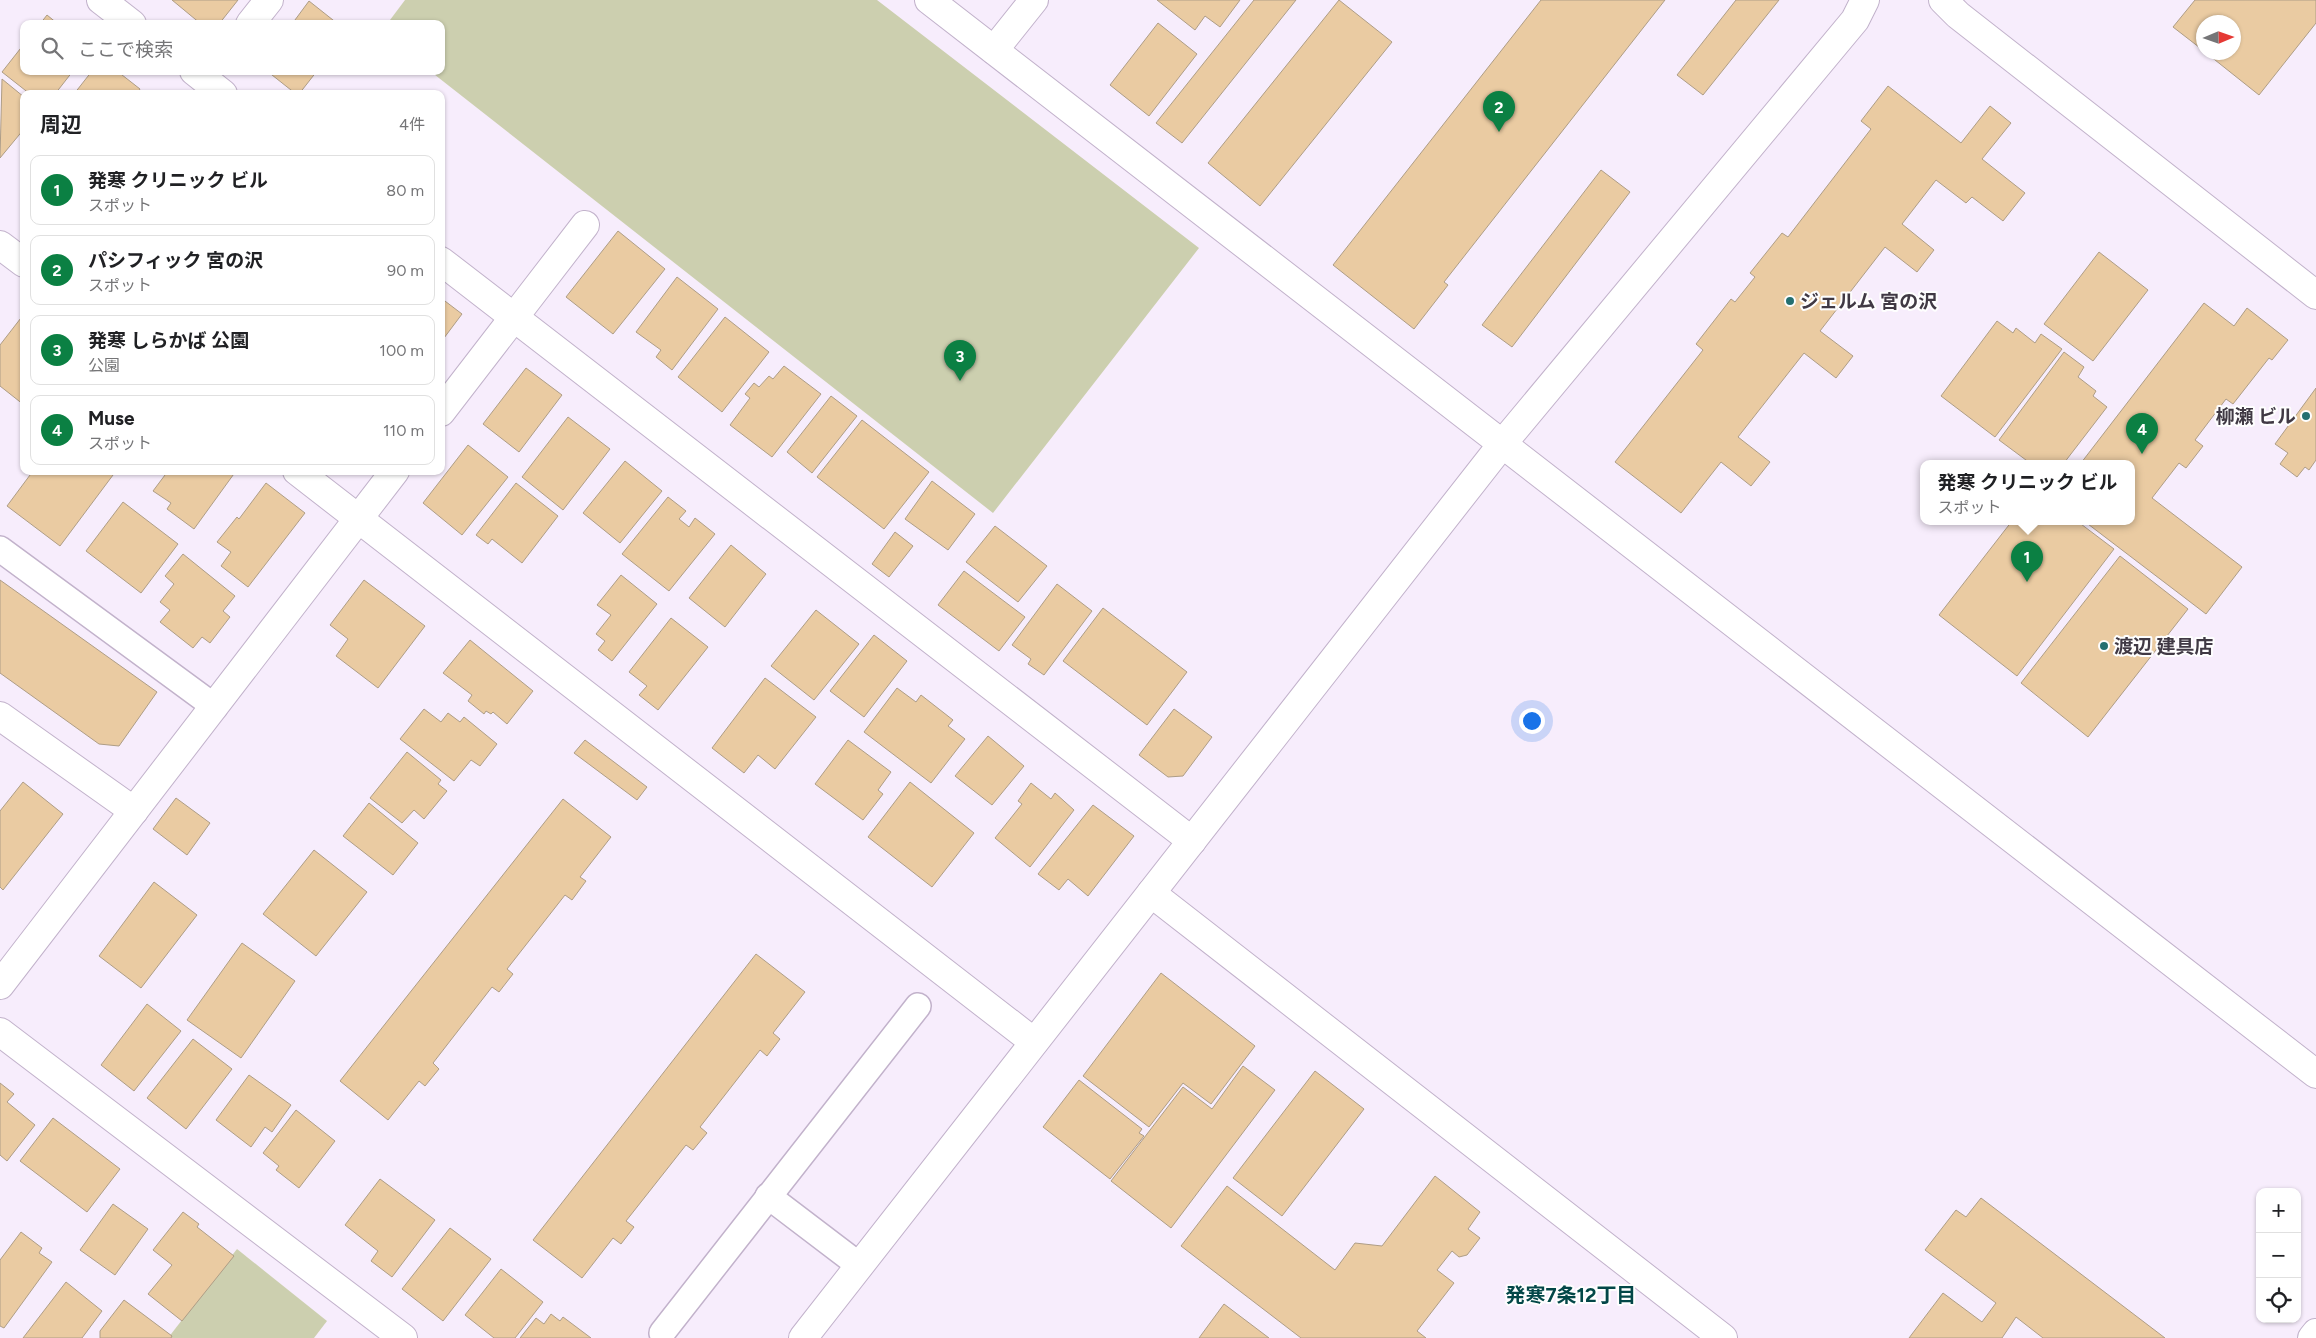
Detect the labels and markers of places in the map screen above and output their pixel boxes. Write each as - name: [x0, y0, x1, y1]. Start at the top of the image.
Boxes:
- pin: 2: [1483, 91, 1515, 132]
- place label: ジェルム 宮の沢: [1800, 290, 1937, 313]
- marker: ジェルム 宮の沢: [1784, 295, 1796, 307]
- pin: 3: [944, 340, 976, 381]
- place label: 柳瀬 ビル: [2215, 405, 2296, 428]
- marker: 柳瀬 ビル: [2300, 410, 2312, 422]
- pin: 4: [2126, 413, 2158, 454]
- pin: 1: [2011, 541, 2043, 582]
- place label: 渡辺 建具店: [2114, 635, 2214, 658]
- marker: 渡辺 建具店: [2098, 640, 2110, 652]

